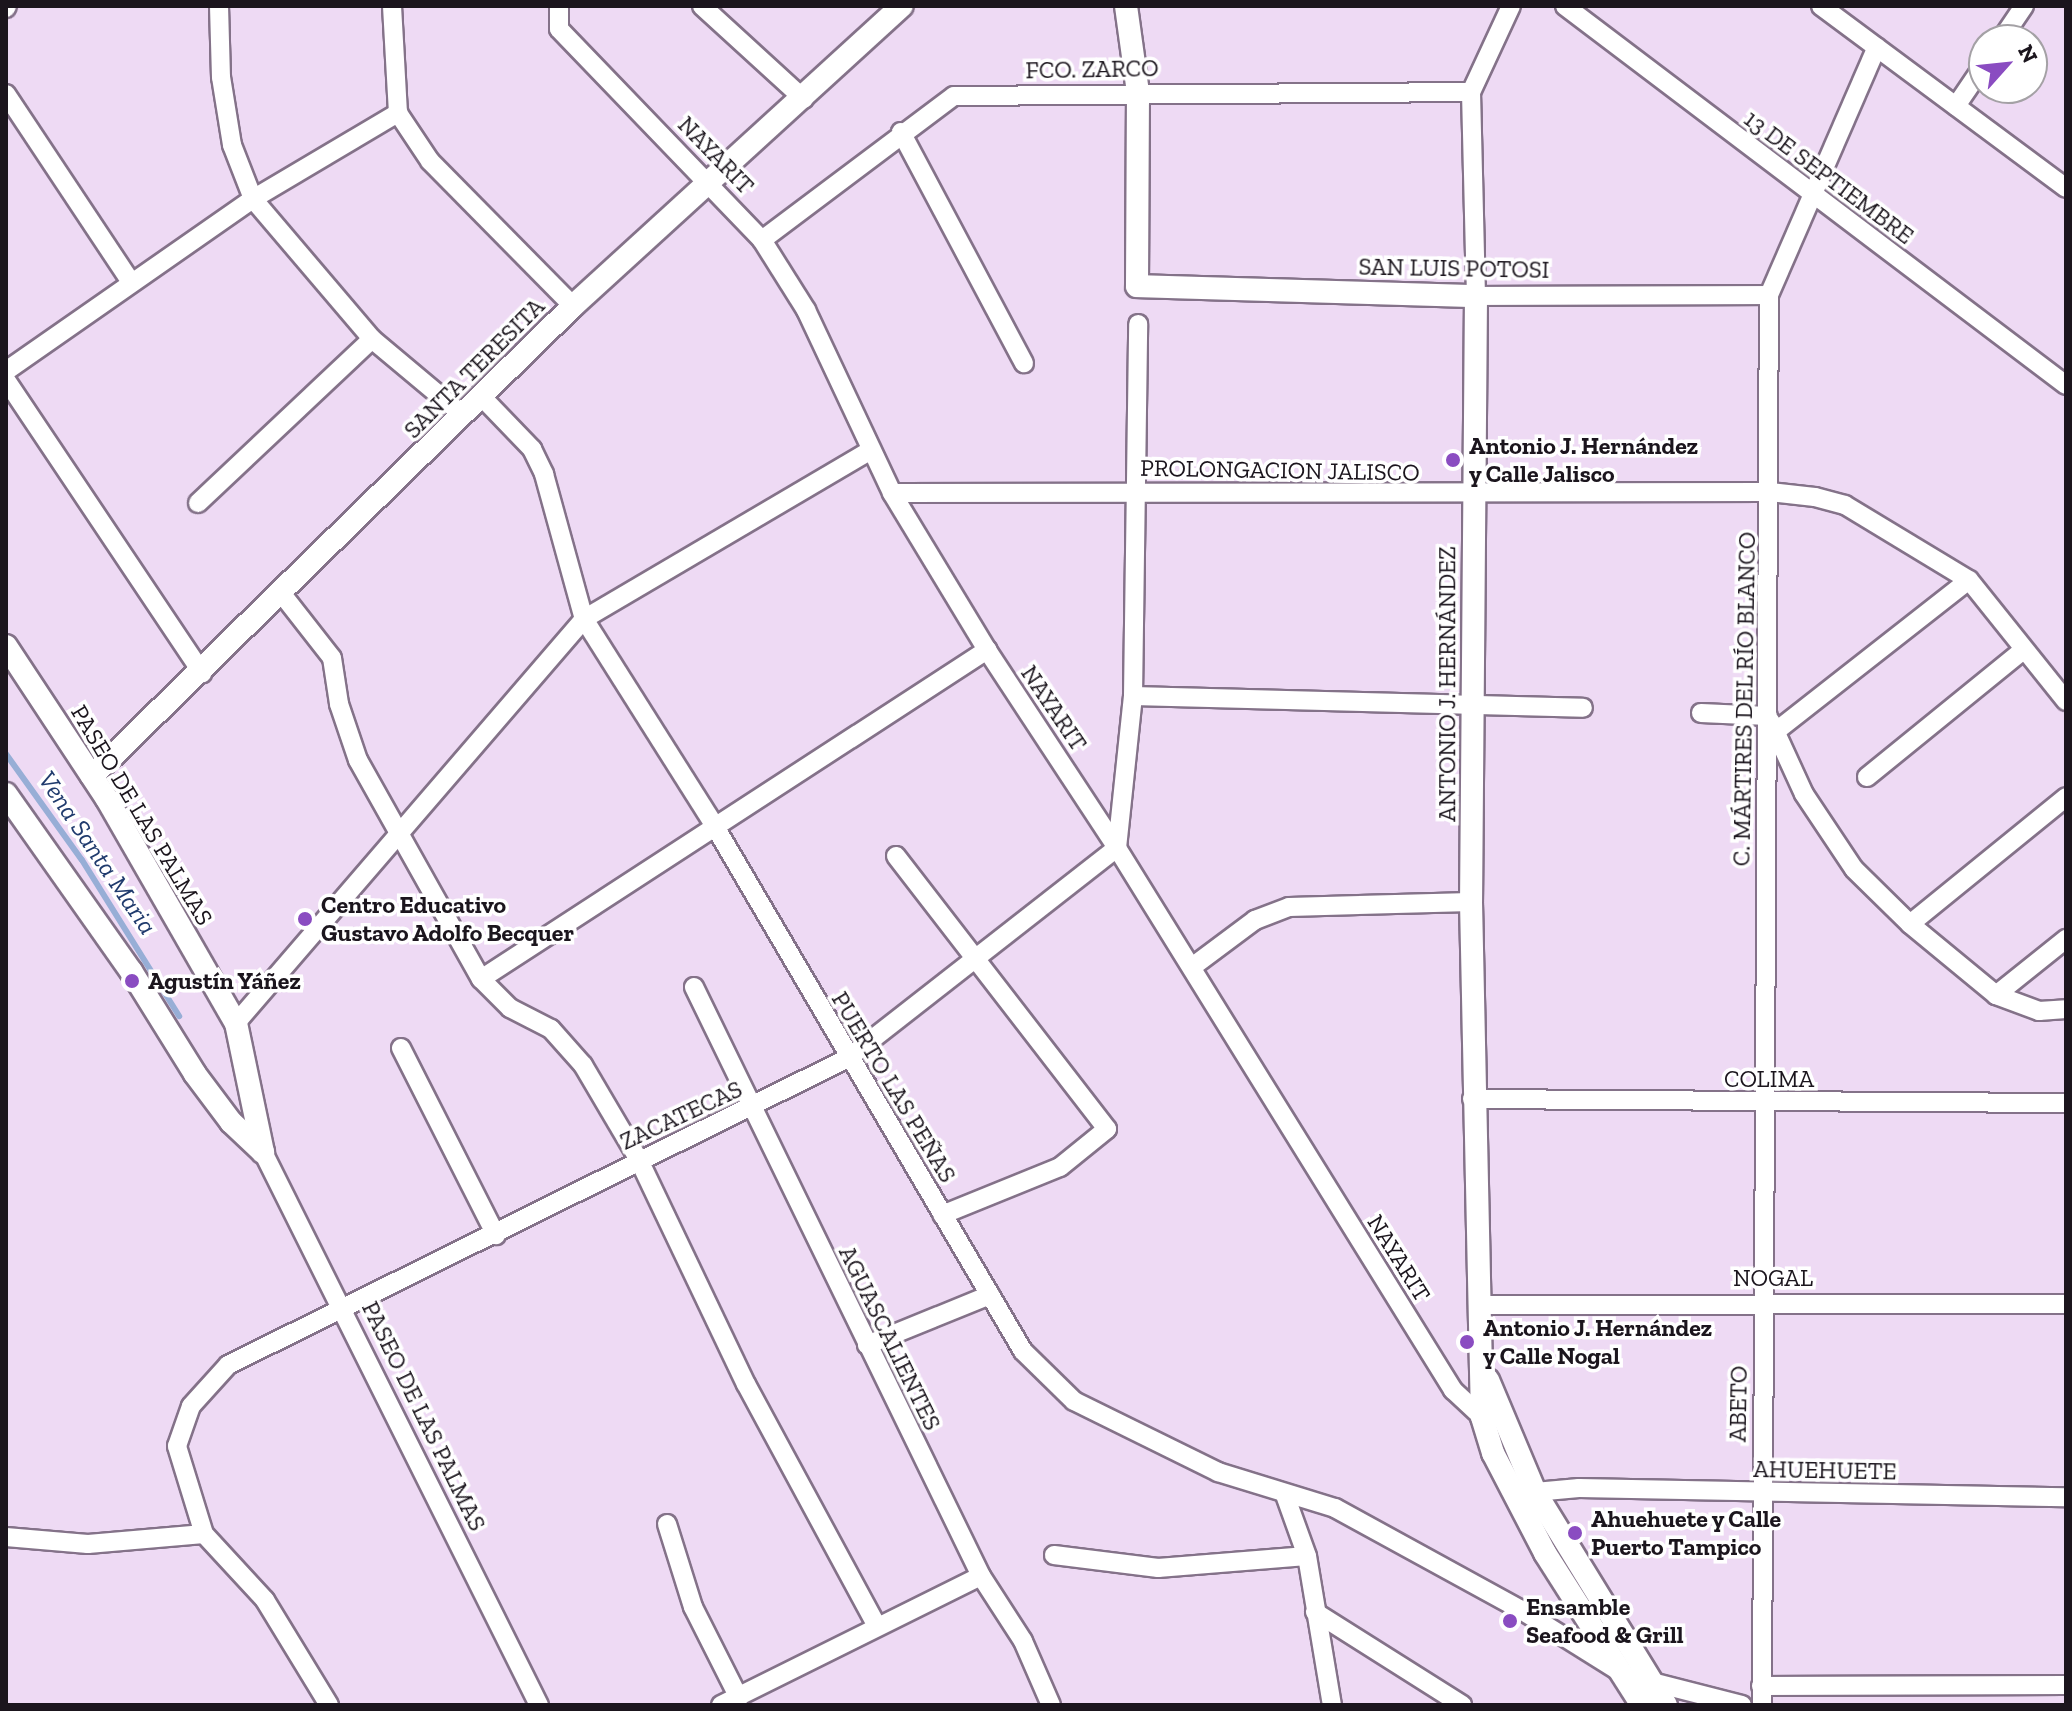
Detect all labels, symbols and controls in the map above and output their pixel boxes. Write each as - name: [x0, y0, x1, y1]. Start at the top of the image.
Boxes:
- north arrow: [1968, 24, 2048, 104]
- text: N: [2012, 40, 2044, 67]
- street label: FCO. ZARCO: [1025, 53, 1159, 85]
- street label: 13 DE SEPTIEMBRE: [1739, 104, 1919, 250]
- street label: NAYARIT: [672, 110, 760, 200]
- street label: SAN LUIS POTOSI: [1358, 252, 1550, 284]
- street label: SANTA TERESITA: [397, 291, 551, 445]
- place label: Antonio J. Hernández y Calle Jalisco: [1469, 432, 1699, 488]
- marker: Antonio J. Hernández y Calle Jalisco: [1444, 451, 1462, 469]
- street label: PROLONGACION JALISCO: [1140, 453, 1420, 487]
- street label: C. MÁRTIRES DEL RÍO BLANCO: [1727, 531, 1761, 867]
- street label: ANTONIO J. HERNÁNDEZ: [1433, 546, 1461, 822]
- street label: NAYARIT: [1015, 660, 1093, 756]
- street label: PASEO DE LAS PALMAS: [65, 700, 219, 930]
- water label: Vena Santa Maria: [31, 765, 163, 941]
- place label: Centro Educativo Gustavo Adolfo Becquer: [321, 891, 575, 947]
- marker: Centro Educativo Gustavo Adolfo Becquer: [296, 910, 314, 928]
- place label: Agustín Yáñez: [148, 967, 302, 995]
- marker: Agustín Yáñez: [123, 972, 141, 990]
- street label: PUERTO LAS PEÑAS: [826, 986, 962, 1188]
- street label: COLIMA: [1724, 1065, 1814, 1093]
- street label: ZACATECAS: [615, 1074, 747, 1156]
- street label: NAYARIT: [1361, 1209, 1437, 1307]
- street label: AGUASCALIENTES: [833, 1241, 947, 1435]
- street label: NOGAL: [1733, 1264, 1813, 1292]
- street label: PASEO DE LAS PALMAS: [356, 1297, 492, 1535]
- place label: Antonio J. Hernández y Calle Nogal: [1483, 1314, 1713, 1370]
- marker: Antonio J. Hernández y Calle Nogal: [1458, 1333, 1476, 1351]
- street label: ABETO: [1723, 1366, 1753, 1442]
- street label: AHUEHUETE: [1753, 1454, 1897, 1486]
- place label: Ahuehuete y Calle Puerto Tampico: [1591, 1505, 1782, 1561]
- marker: Ahuehuete y Calle Puerto Tampico: [1566, 1524, 1584, 1542]
- place label: Ensamble Seafood & Grill: [1526, 1593, 1684, 1649]
- marker: Ensamble Seafood & Grill: [1501, 1612, 1519, 1630]

